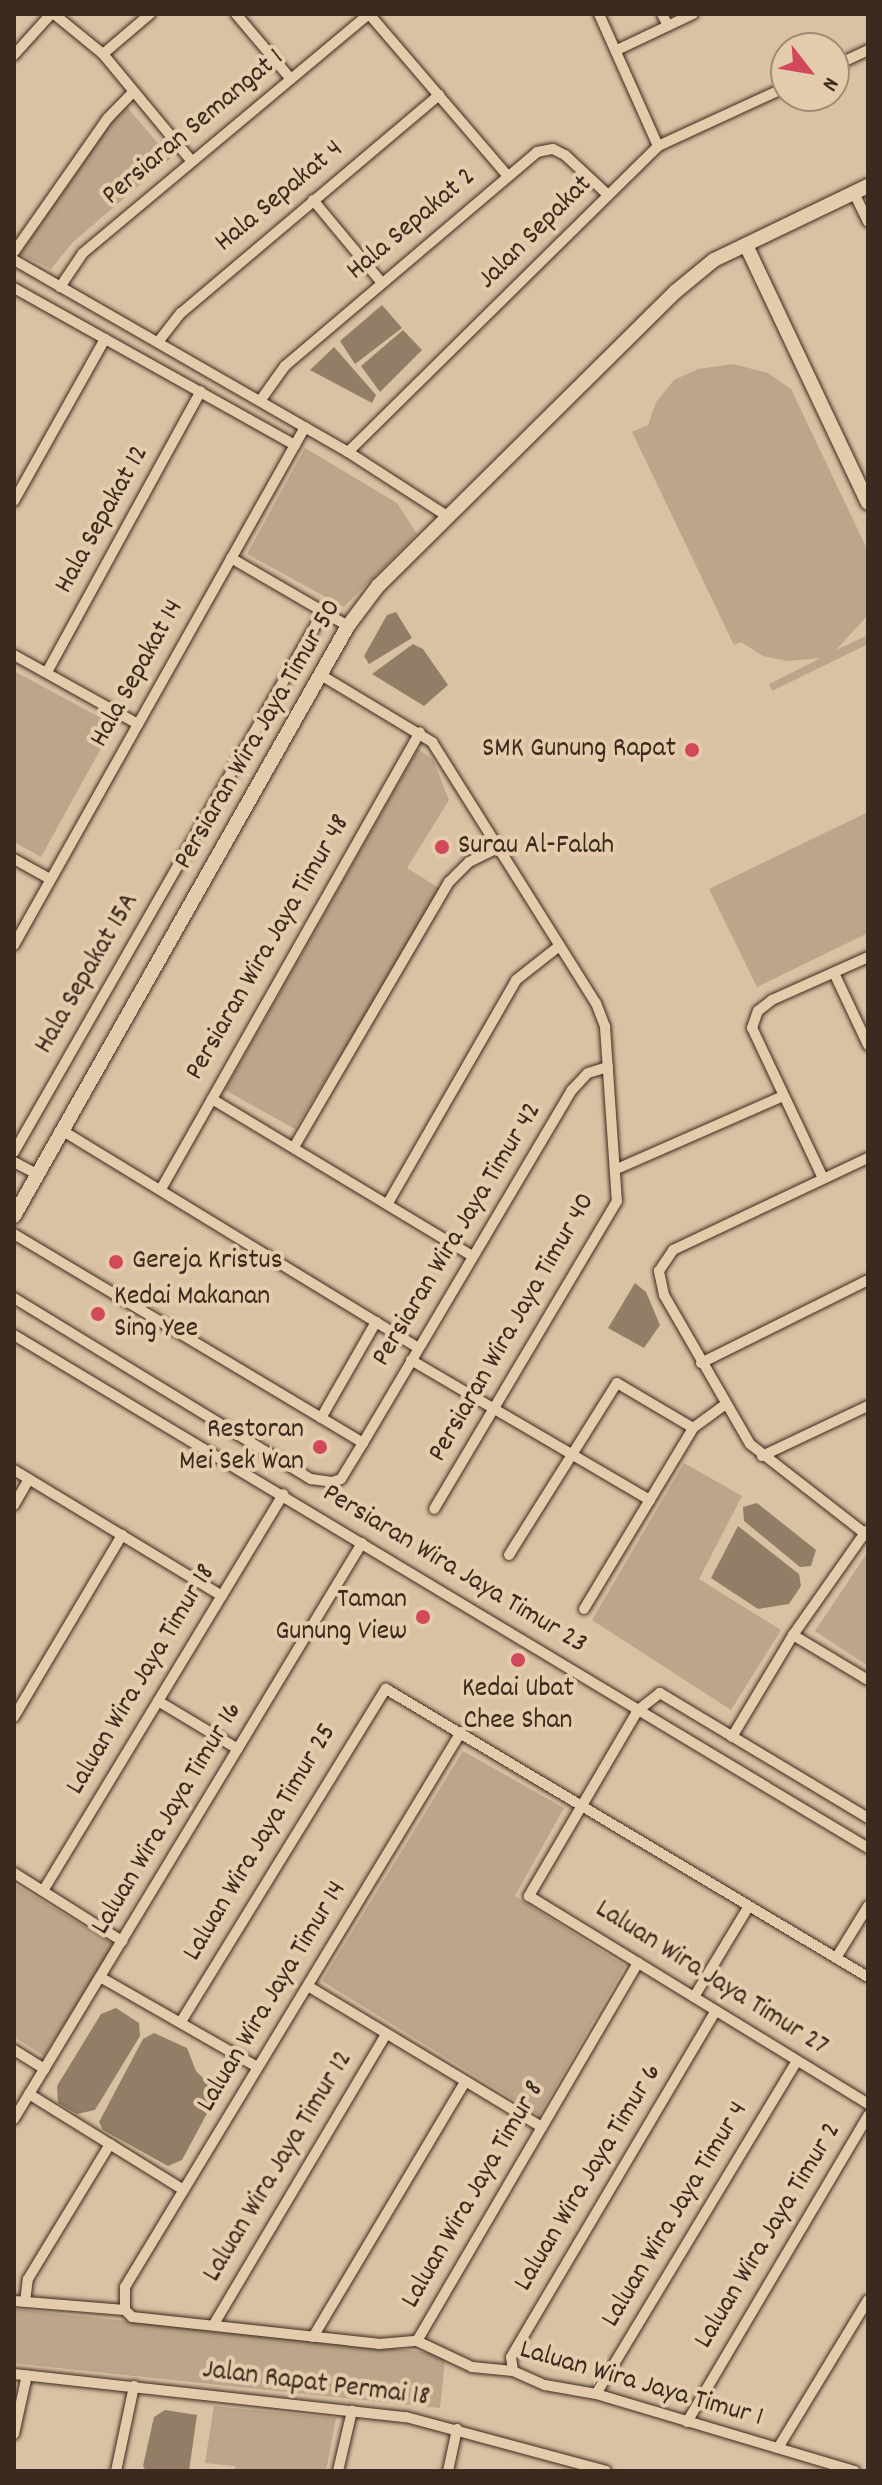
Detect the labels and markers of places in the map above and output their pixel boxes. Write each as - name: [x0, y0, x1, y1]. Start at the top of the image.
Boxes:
- place label: SMK Gunung Rapat: [482, 733, 676, 767]
- marker: SMK Gunung Rapat: [683, 741, 701, 759]
- place label: Surau Al-Falah: [458, 830, 614, 864]
- marker: Surau Al-Falah: [433, 838, 451, 856]
- place label: Gereja Kristus: [132, 1245, 282, 1279]
- marker: Gereja Kristus: [107, 1253, 125, 1271]
- place label: Kedai Makanan Sing Yee: [114, 1281, 270, 1347]
- marker: Kedai Makanan Sing Yee: [89, 1305, 107, 1323]
- place label: Restoran Mei Sek Wan: [179, 1414, 304, 1480]
- marker: Restoran Mei Sek Wan: [311, 1438, 329, 1456]
- place label: Taman Gunung View: [275, 1584, 407, 1650]
- marker: Taman Gunung View: [414, 1608, 432, 1626]
- marker: Kedai Ubat Chee Shan: [509, 1651, 527, 1669]
- place label: Kedai Ubat Chee Shan: [462, 1673, 574, 1739]

